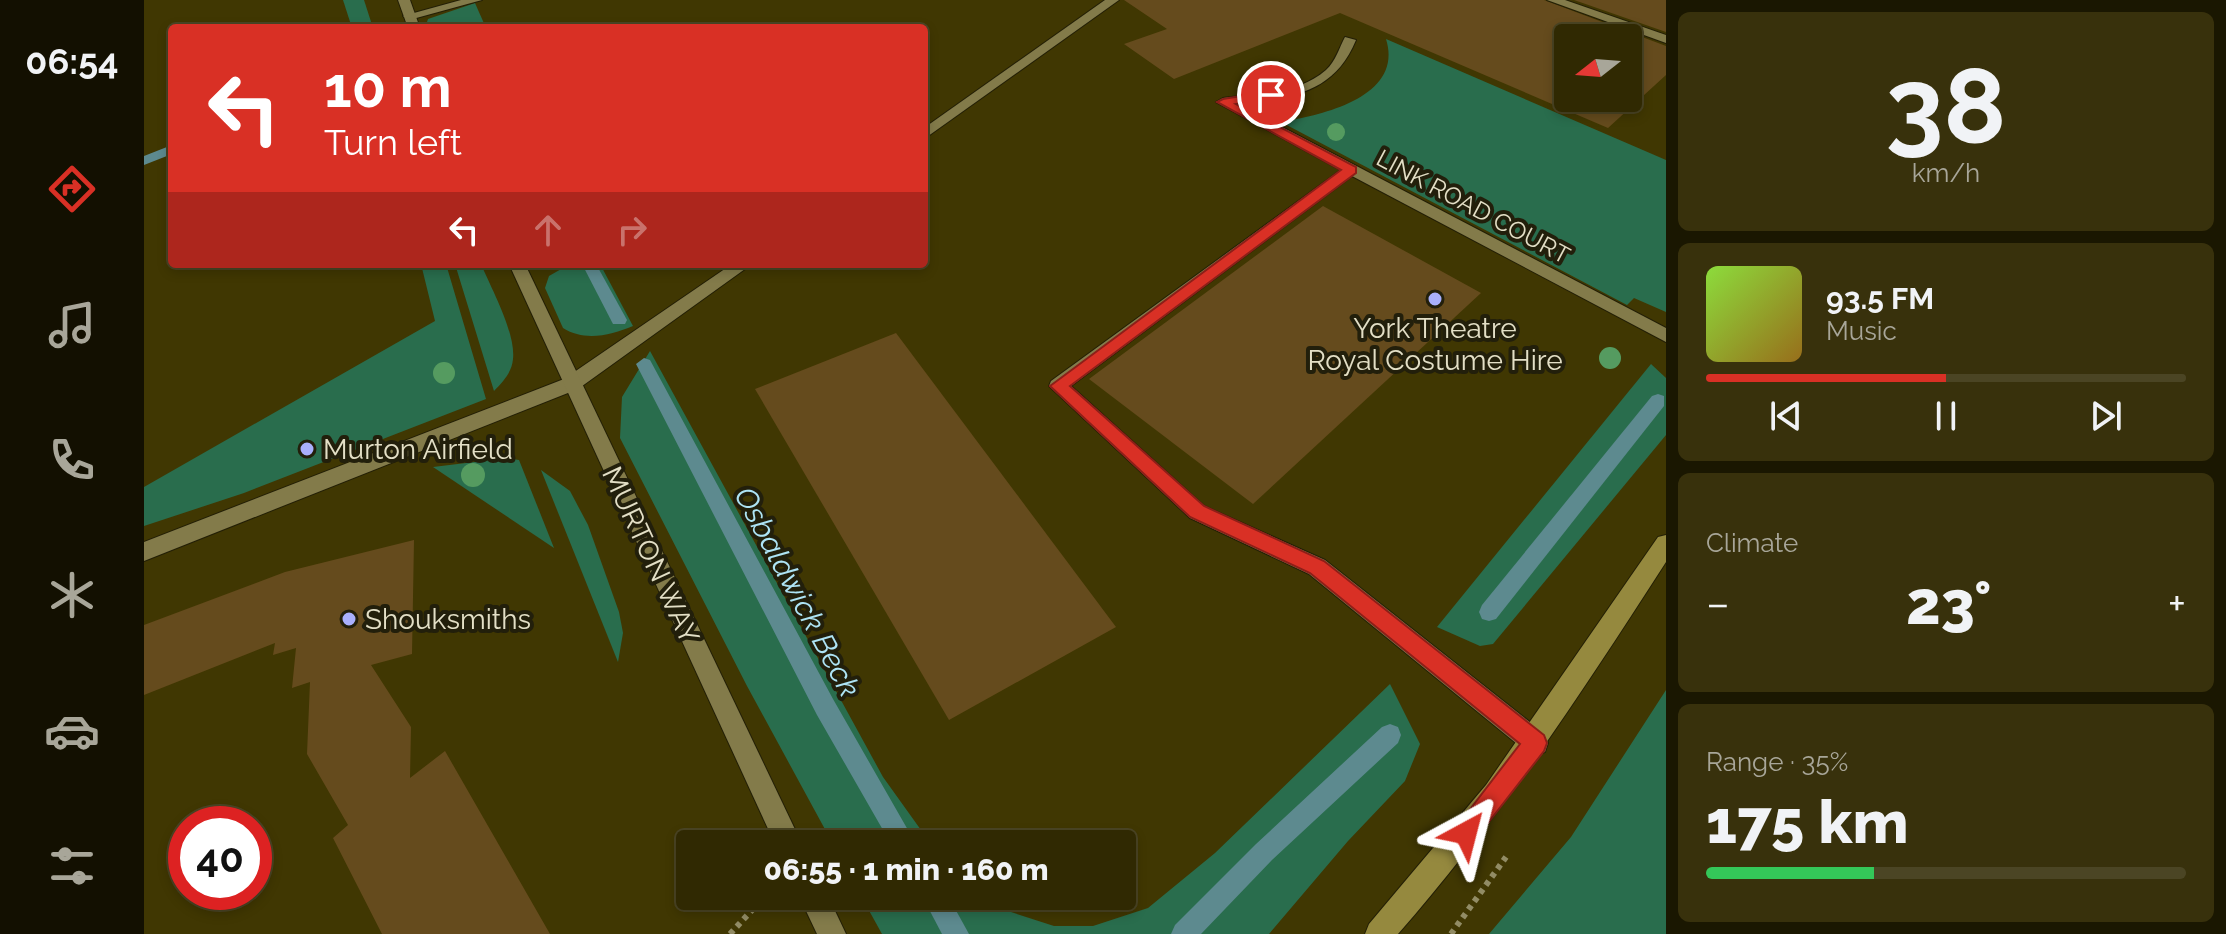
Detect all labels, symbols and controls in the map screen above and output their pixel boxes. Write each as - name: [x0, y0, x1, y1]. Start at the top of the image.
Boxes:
- north arrow: [1554, 24, 1642, 112]
- map controls: [1554, 24, 1642, 112]
- text: 06:54: [25, 40, 119, 82]
- text: 38: [1886, 45, 2006, 167]
- text: 10 m: [324, 54, 452, 120]
- icon: left: [192, 56, 296, 160]
- pin: [1237, 61, 1305, 129]
- icon: arrive: [1249, 73, 1293, 117]
- text: Turn left: [324, 121, 462, 163]
- street label: LINK ROAD COURT: [1372, 143, 1575, 270]
- text: km/h: [1912, 158, 1980, 188]
- icon: directions: [44, 161, 100, 217]
- icon: left: [442, 208, 486, 252]
- icon: ahead: [526, 208, 570, 252]
- icon: right: [610, 208, 654, 252]
- text: 93.5 FM: [1826, 281, 1934, 316]
- marker: York Theatre Royal Costume Hire: [1426, 290, 1444, 308]
- icon: music: [44, 297, 100, 353]
- place label: York Theatre Royal Costume Hire: [1307, 312, 1563, 377]
- text: Music: [1826, 316, 1897, 346]
- icon: previous: [1764, 394, 1808, 438]
- icon: pause: [1924, 394, 1968, 438]
- icon: next: [2084, 394, 2128, 438]
- icon: phone: [44, 432, 100, 488]
- place label: Murton Airfield: [323, 433, 513, 466]
- marker: Murton Airfield: [298, 440, 316, 458]
- street label: MURTON WAY: [595, 461, 706, 649]
- water label: Osbaldwick Beck: [727, 481, 868, 703]
- text: Climate: [1706, 528, 1798, 558]
- icon: climate: [44, 567, 100, 623]
- text: 23°: [1906, 568, 1992, 638]
- text: −: [1706, 578, 1730, 629]
- text: +: [2168, 578, 2186, 629]
- place label: Shouksmiths: [365, 603, 531, 636]
- marker: Shouksmiths: [340, 610, 358, 628]
- icon: car: [44, 703, 100, 759]
- text: Range · 35%: [1706, 747, 1848, 777]
- text: 175 km: [1706, 787, 1909, 857]
- position arrow: [1424, 791, 1508, 875]
- speed limit sign: 40: [168, 806, 272, 910]
- icon: filters: [44, 838, 100, 894]
- text: 06:55 · 1 min · 160 m: [764, 852, 1048, 887]

